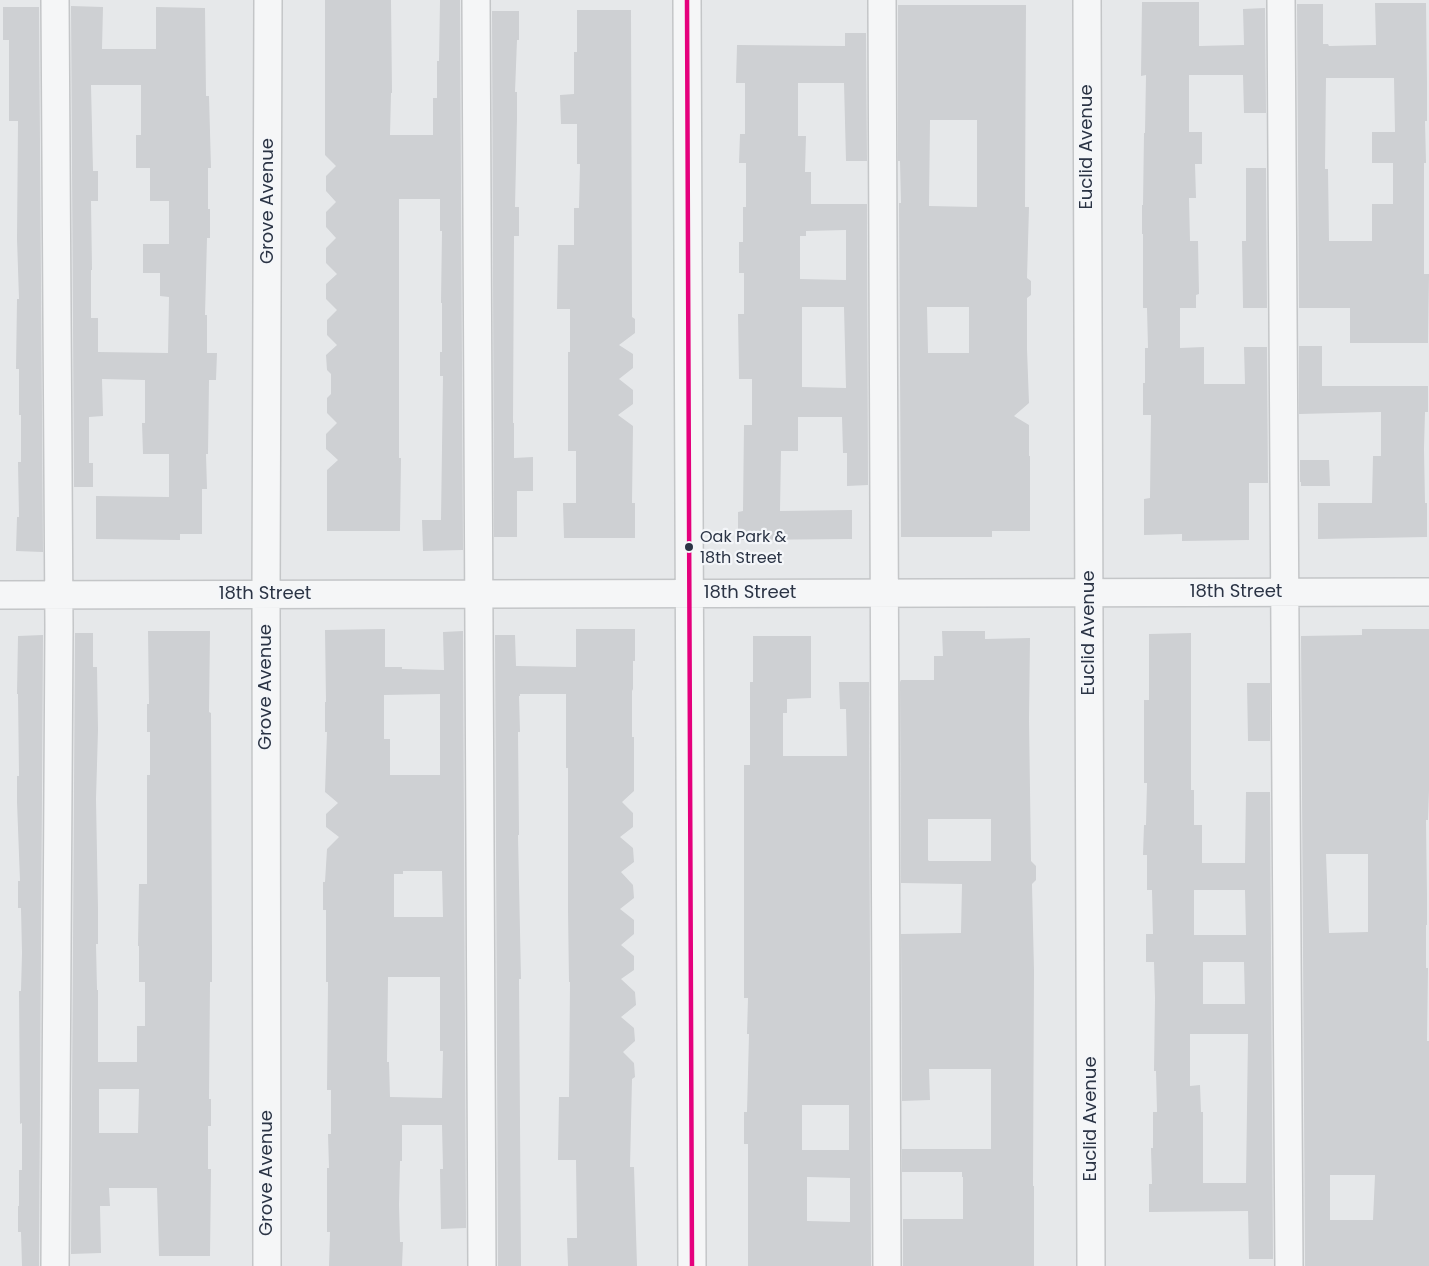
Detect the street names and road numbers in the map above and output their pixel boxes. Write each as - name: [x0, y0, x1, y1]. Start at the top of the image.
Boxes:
- street label: Euclid Avenue: [1076, 84, 1098, 210]
- street label: Grove Avenue: [257, 138, 279, 264]
- street label: Euclid Avenue: [1078, 570, 1100, 696]
- street label: 18th Street: [1190, 581, 1282, 603]
- street label: 18th Street: [704, 582, 796, 604]
- street label: 18th Street: [219, 583, 311, 605]
- street label: Grove Avenue: [255, 624, 277, 750]
- street label: Euclid Avenue: [1080, 1056, 1102, 1182]
- street label: Grove Avenue: [256, 1110, 278, 1236]

